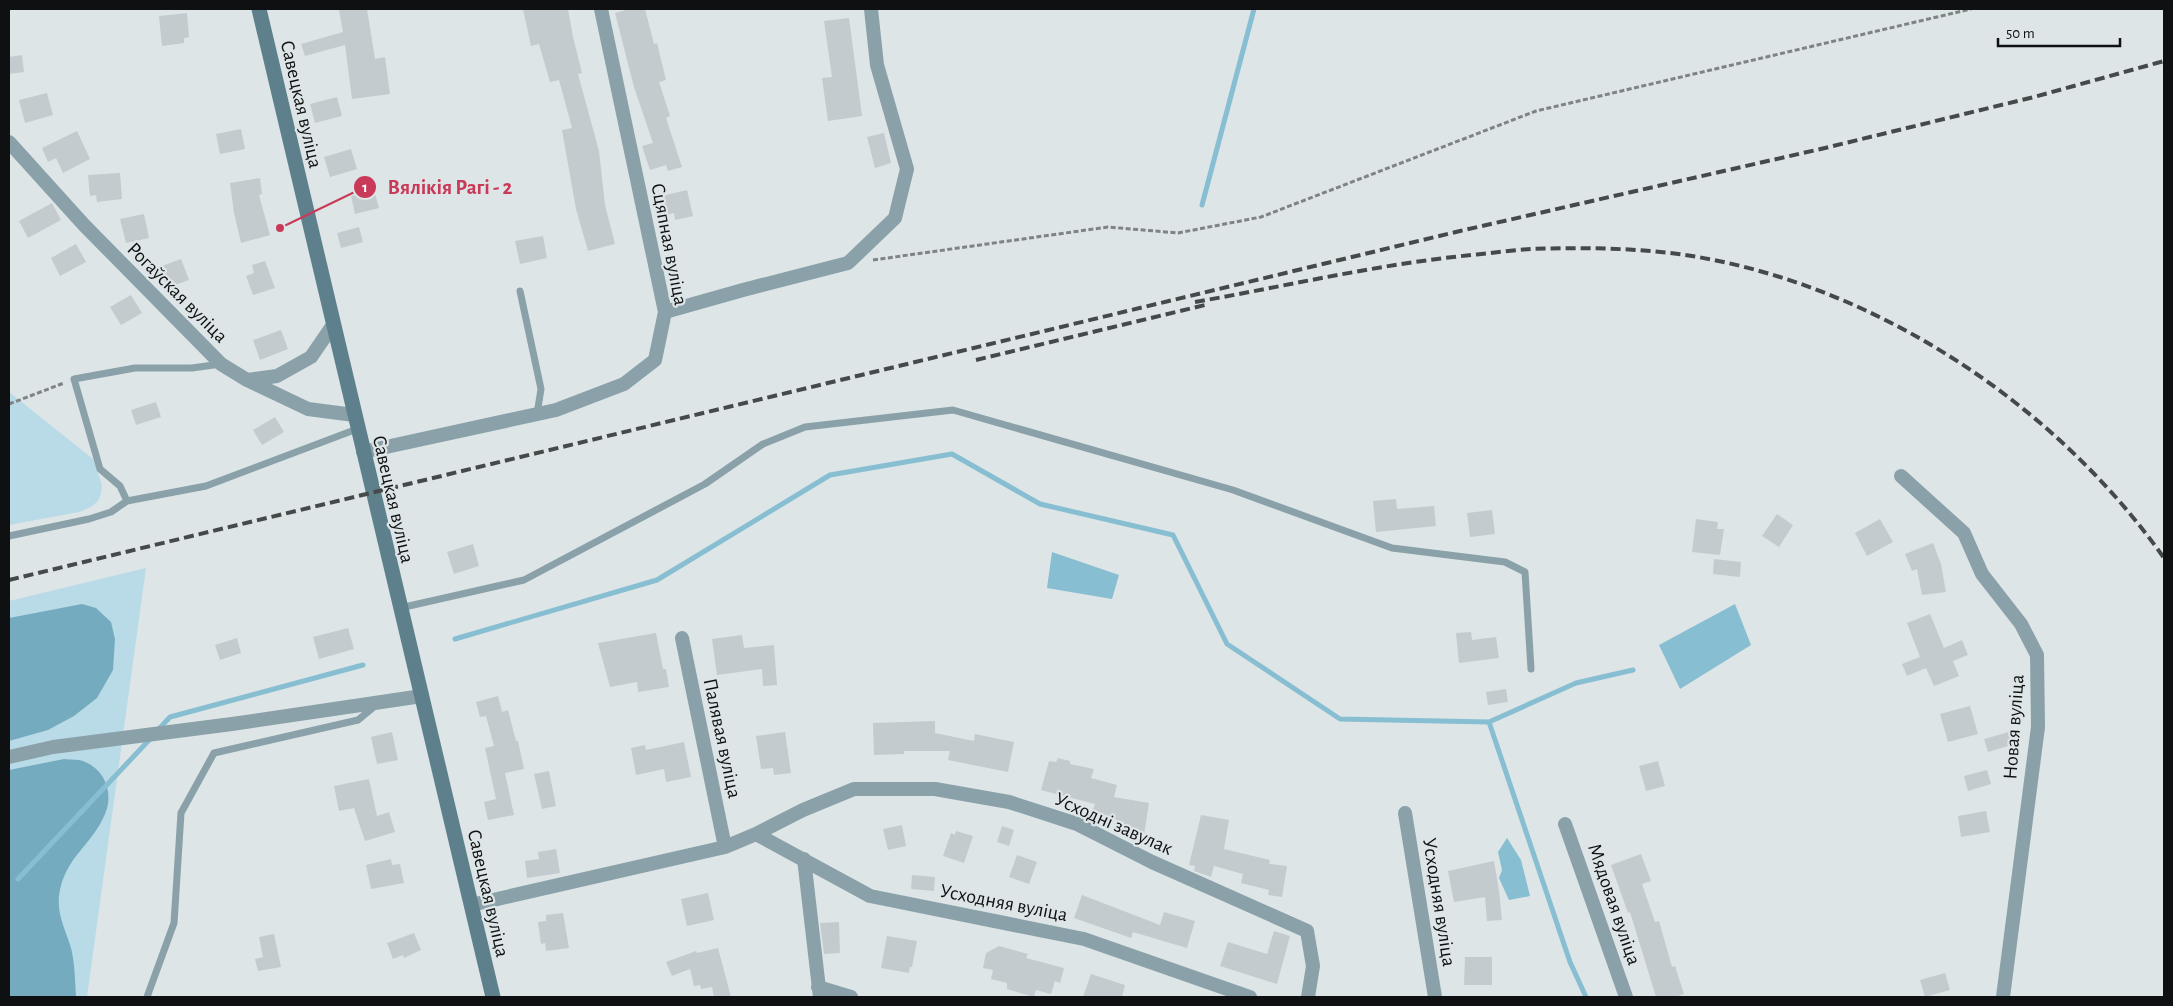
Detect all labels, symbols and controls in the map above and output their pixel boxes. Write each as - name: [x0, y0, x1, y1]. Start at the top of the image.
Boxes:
- scale bar: [1998, 15, 2120, 47]
- text: 50 m: [2006, 26, 2035, 41]
- street label: Савецкая вуліца: [277, 38, 325, 170]
- callout: Вялікія Рагі - 2: [353, 169, 523, 205]
- text: Вялікія Рагі - 2: [388, 177, 513, 198]
- text: 1: [362, 180, 368, 195]
- street label: Сцяпная вуліца: [647, 181, 691, 307]
- street label: Рогаўская вуліца: [123, 239, 231, 347]
- street label: Савецкая вуліца: [369, 433, 417, 565]
- street label: Новая вуліца: [2000, 674, 2028, 780]
- street label: Палявая вуліца: [700, 676, 745, 800]
- street label: Усходні завулак: [1052, 789, 1176, 859]
- street label: Савецкая вуліца: [464, 827, 512, 959]
- street label: Усходняя вуліца: [1419, 837, 1459, 968]
- street label: Мядовая вуліца: [1584, 841, 1644, 968]
- street label: Усходняя вуліца: [938, 881, 1069, 925]

